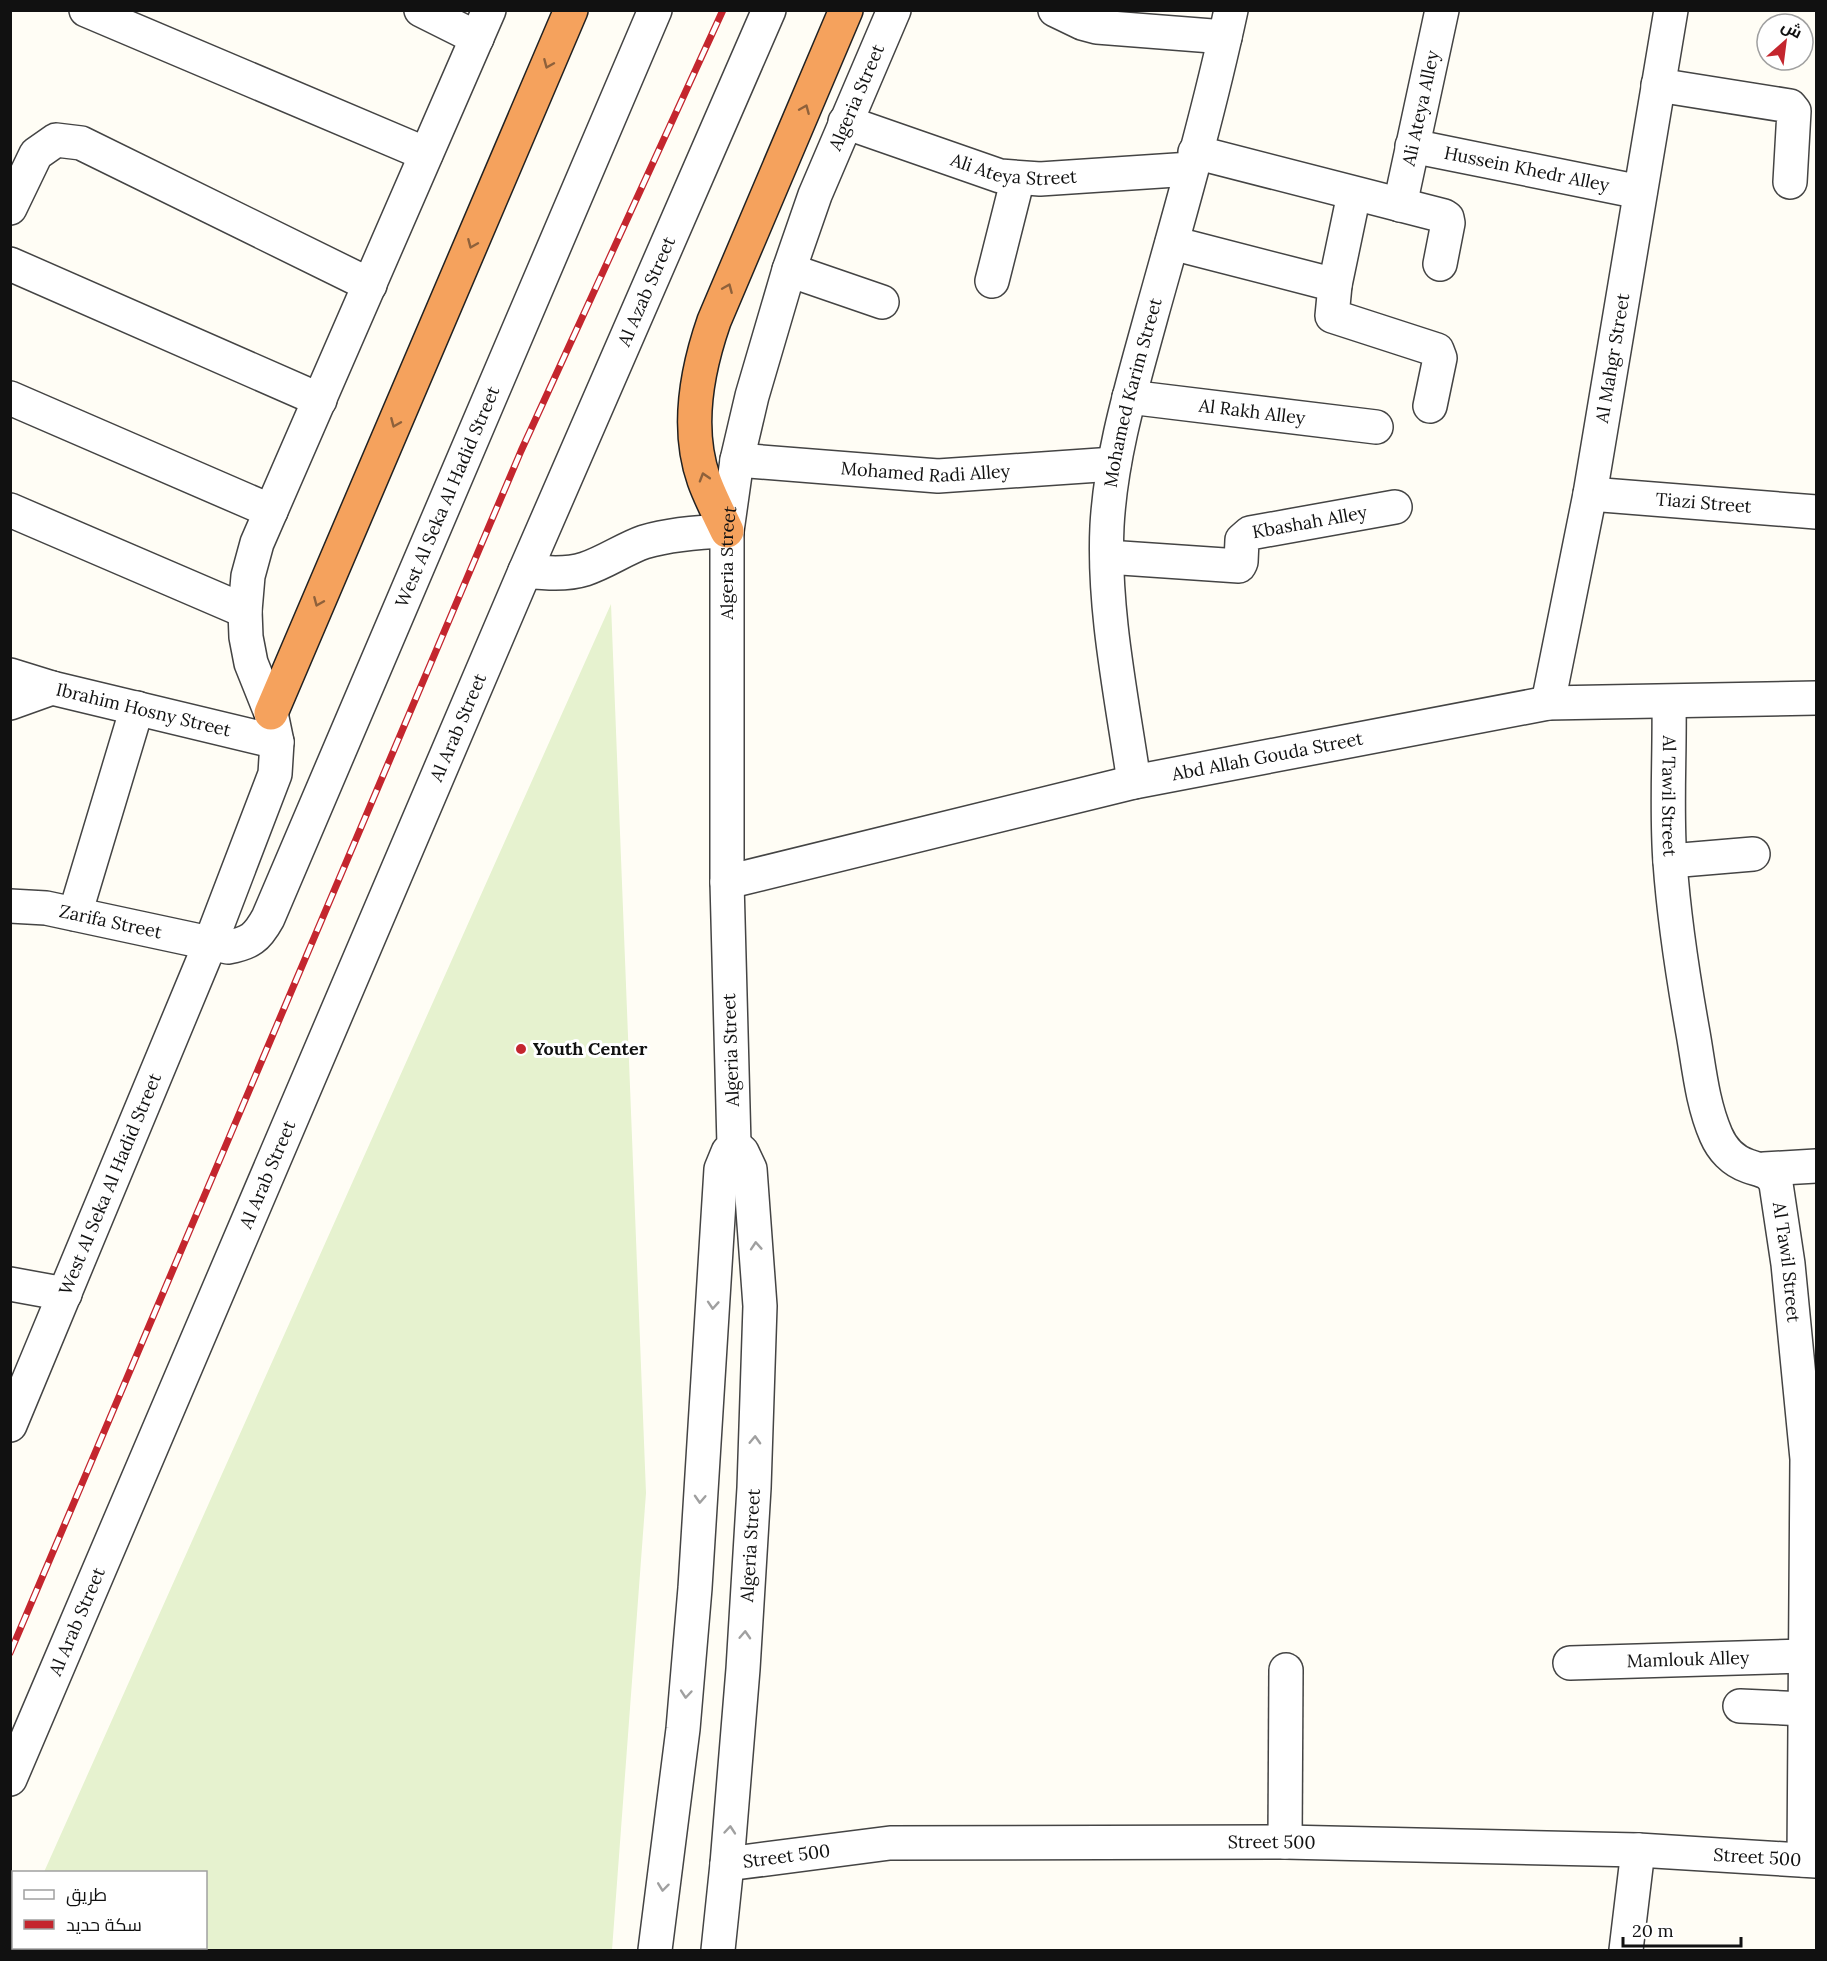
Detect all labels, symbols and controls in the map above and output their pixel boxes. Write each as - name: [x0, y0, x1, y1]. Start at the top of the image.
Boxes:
- north arrow: [1755, 12, 1815, 72]
- text: ش: [1778, 15, 1806, 42]
- street label: Algeria Street: [823, 40, 889, 155]
- street label: Ali Ateya Alley: [1397, 48, 1444, 169]
- one-way arrow: [543, 58, 555, 69]
- one-way arrow: [797, 104, 809, 115]
- street label: Hussein Khedr Alley: [1442, 141, 1612, 197]
- street label: Ali Ateya Street: [947, 147, 1078, 190]
- street label: Al Azab Street: [612, 233, 680, 351]
- one-way arrow: [467, 237, 479, 248]
- one-way arrow: [721, 284, 733, 295]
- street label: Al Mahgr Street: [1590, 291, 1634, 426]
- street label: Mohamed Karim Street: [1099, 295, 1167, 489]
- street label: West Al Seka Al Hadid Street: [390, 382, 504, 611]
- street label: Al Rakh Alley: [1197, 393, 1307, 429]
- one-way arrow: [390, 417, 402, 428]
- street label: Mohamed Radi Alley: [840, 456, 1011, 487]
- one-way arrow: [699, 472, 711, 483]
- street label: Tiazi Street: [1655, 487, 1752, 518]
- street label: Kbashah Alley: [1250, 500, 1369, 543]
- street label: Algeria Street: [715, 504, 741, 621]
- one-way arrow: [313, 596, 325, 607]
- street label: Al Arab Street: [424, 670, 491, 786]
- street label: Ibrahim Hosny Street: [54, 677, 233, 742]
- street label: Abd Allah Gouda Street: [1169, 727, 1365, 786]
- street label: Al Tawil Street: [1657, 734, 1682, 857]
- street label: Zarifa Street: [57, 899, 164, 944]
- street label: Algeria Street: [717, 993, 744, 1108]
- place label: Youth Center: [533, 1037, 648, 1060]
- marker: Youth Center: [514, 1042, 528, 1056]
- street label: West Al Seka Al Hadid Street: [53, 1069, 166, 1298]
- street label: Al Arab Street: [234, 1117, 300, 1233]
- street label: Al Tawil Street: [1768, 1199, 1806, 1323]
- one-way arrow: [749, 1241, 762, 1250]
- one-way arrow: [707, 1300, 720, 1309]
- one-way arrow: [749, 1436, 762, 1445]
- street label: Algeria Street: [735, 1488, 765, 1604]
- one-way arrow: [694, 1495, 707, 1504]
- street label: Al Arab Street: [43, 1564, 110, 1680]
- one-way arrow: [738, 1631, 751, 1640]
- street label: Mamlouk Alley: [1626, 1646, 1750, 1672]
- one-way arrow: [680, 1689, 693, 1698]
- one-way arrow: [723, 1825, 736, 1834]
- street label: Street 500: [1228, 1830, 1316, 1854]
- street label: Street 500: [741, 1839, 832, 1873]
- street label: Street 500: [1713, 1843, 1802, 1871]
- legend: [12, 1871, 207, 1949]
- text: طريق: [66, 1883, 107, 1907]
- one-way arrow: [657, 1883, 670, 1892]
- scale bar: [1623, 1910, 1742, 1948]
- text: سكة حديد: [66, 1913, 142, 1936]
- text: 20 m: [1632, 1919, 1674, 1942]

